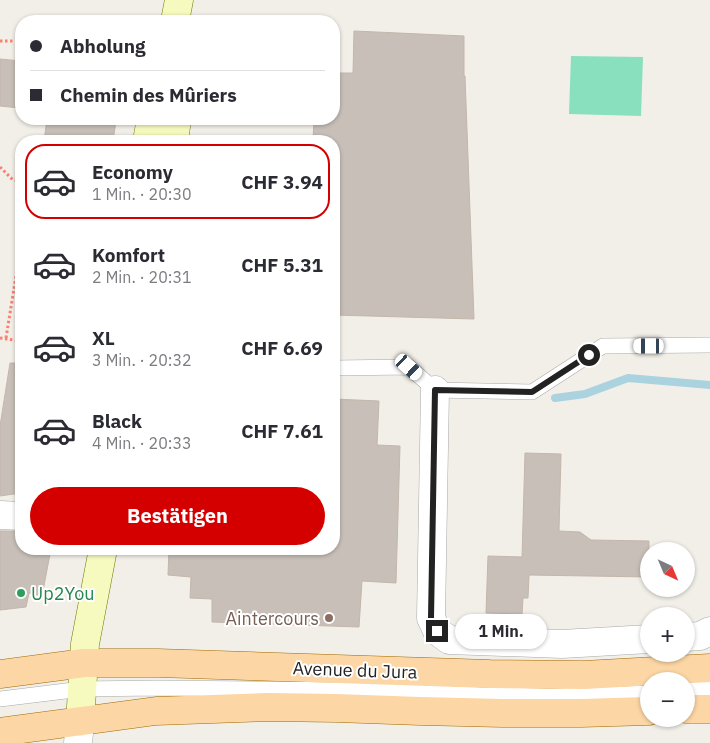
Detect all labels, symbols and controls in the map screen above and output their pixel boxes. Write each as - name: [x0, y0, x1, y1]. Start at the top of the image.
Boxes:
- text: Abholung: [60, 34, 146, 58]
- text: Chemin des Mûriers: [60, 83, 237, 107]
- icon: car: [32, 159, 77, 204]
- text: Economy: [92, 160, 173, 184]
- text: CHF 3.94: [241, 170, 323, 194]
- text: 1 Min. · 20:30: [92, 184, 192, 204]
- icon: car: [32, 242, 77, 287]
- text: Komfort: [92, 243, 165, 267]
- text: CHF 5.31: [241, 253, 323, 277]
- text: 2 Min. · 20:31: [92, 267, 192, 287]
- icon: car: [32, 325, 77, 370]
- text: XL: [92, 326, 115, 350]
- text: CHF 6.69: [241, 336, 323, 360]
- car: [634, 339, 664, 354]
- route start: [578, 344, 600, 366]
- text: 3 Min. · 20:32: [92, 350, 192, 370]
- car: [392, 351, 425, 383]
- icon: car: [32, 408, 77, 453]
- text: Black: [92, 409, 142, 433]
- text: CHF 7.61: [241, 419, 323, 443]
- text: 4 Min. · 20:33: [92, 433, 192, 453]
- button: Bestätigen: [30, 487, 325, 545]
- north arrow: [640, 542, 695, 598]
- map controls: [640, 542, 695, 727]
- place label: Up2You: [31, 582, 95, 605]
- marker: Up2You: [15, 587, 27, 599]
- place label: Aintercours: [225, 607, 319, 630]
- button: +: [640, 607, 695, 662]
- marker: Aintercours: [323, 612, 335, 624]
- callout: 1 Min.: [454, 614, 547, 648]
- route end: [426, 620, 448, 642]
- text: 1 Min.: [478, 621, 524, 641]
- street label: Avenue du Jura: [292, 656, 418, 684]
- button: −: [640, 672, 695, 727]

